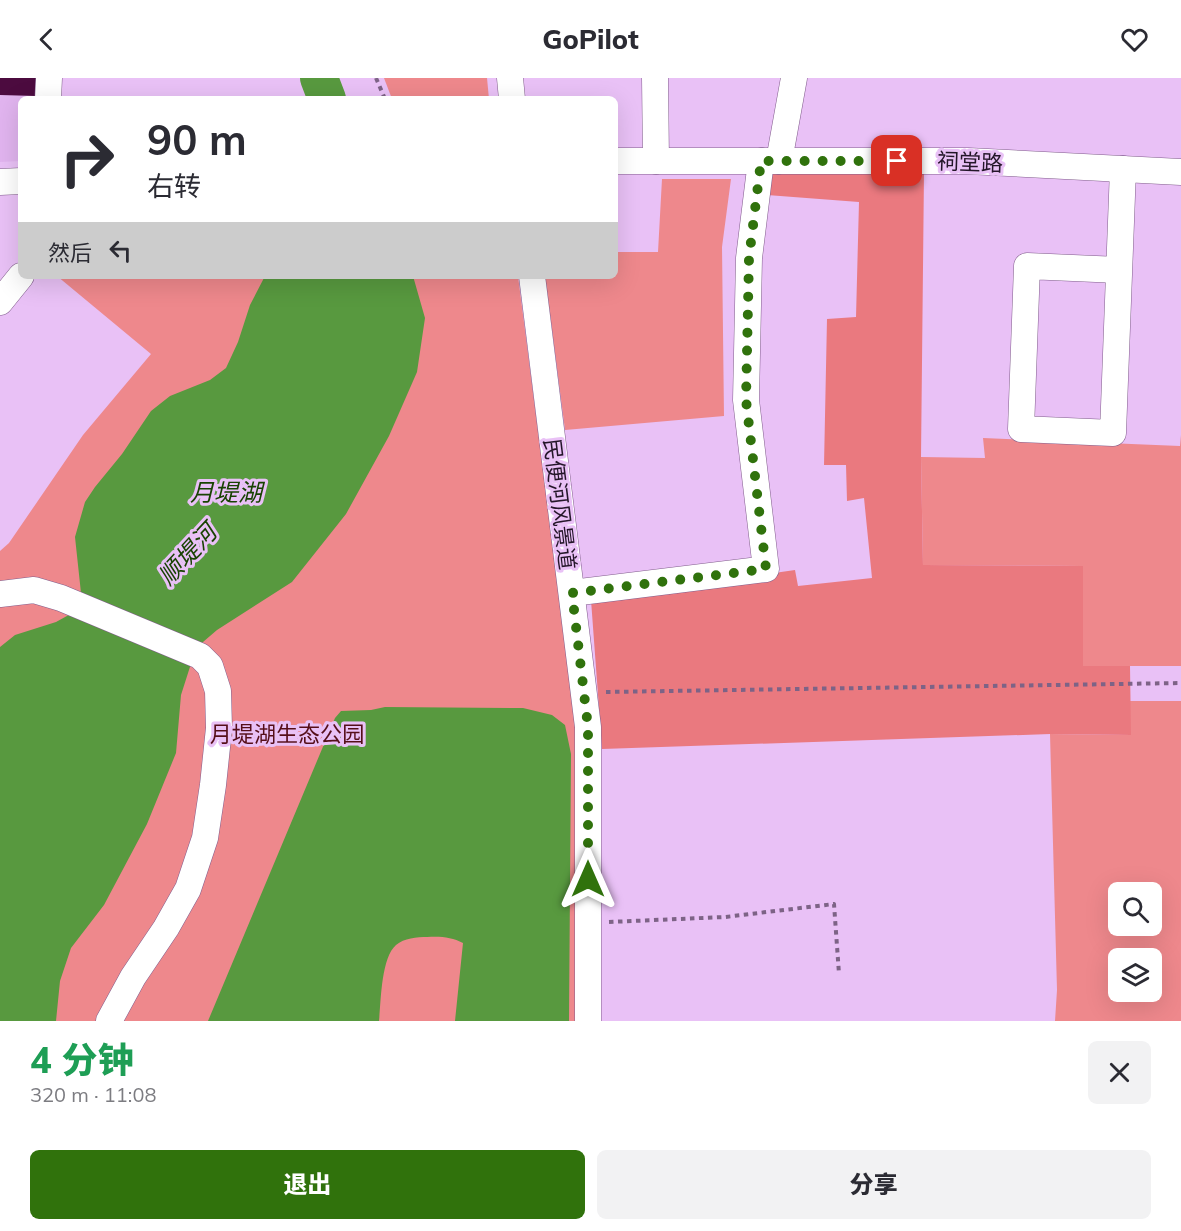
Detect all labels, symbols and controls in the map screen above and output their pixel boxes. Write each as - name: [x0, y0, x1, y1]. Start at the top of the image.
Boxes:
- text: GoPilot: [542, 22, 639, 56]
- icon: back: [30, 23, 63, 56]
- icon: heart: [1118, 23, 1151, 56]
- text: 90 m: [147, 113, 247, 166]
- icon: right: [48, 120, 126, 198]
- pin: [871, 135, 922, 186]
- icon: arrive: [880, 144, 913, 177]
- street label: 祠堂路: [937, 147, 1003, 177]
- text: 右转: [147, 169, 201, 203]
- icon: left: [104, 234, 137, 267]
- text: 然后: [48, 239, 92, 267]
- street label: 民便河风景道: [538, 437, 582, 571]
- water label: 月堤湖: [190, 477, 266, 507]
- water label: 顺堤河: [151, 515, 225, 591]
- park label: 月堤湖生态公园: [210, 720, 364, 748]
- position arrow: [556, 847, 620, 911]
- map controls: [1108, 882, 1162, 1002]
- button: search: [1108, 882, 1162, 936]
- button: layers: [1108, 948, 1162, 1002]
- text: 4 分钟: [30, 1037, 134, 1082]
- button: close: [1088, 1041, 1151, 1104]
- text: 320 m · 11:08: [30, 1082, 156, 1107]
- button: 退出: [30, 1150, 585, 1219]
- button: 分享: [597, 1150, 1151, 1219]

